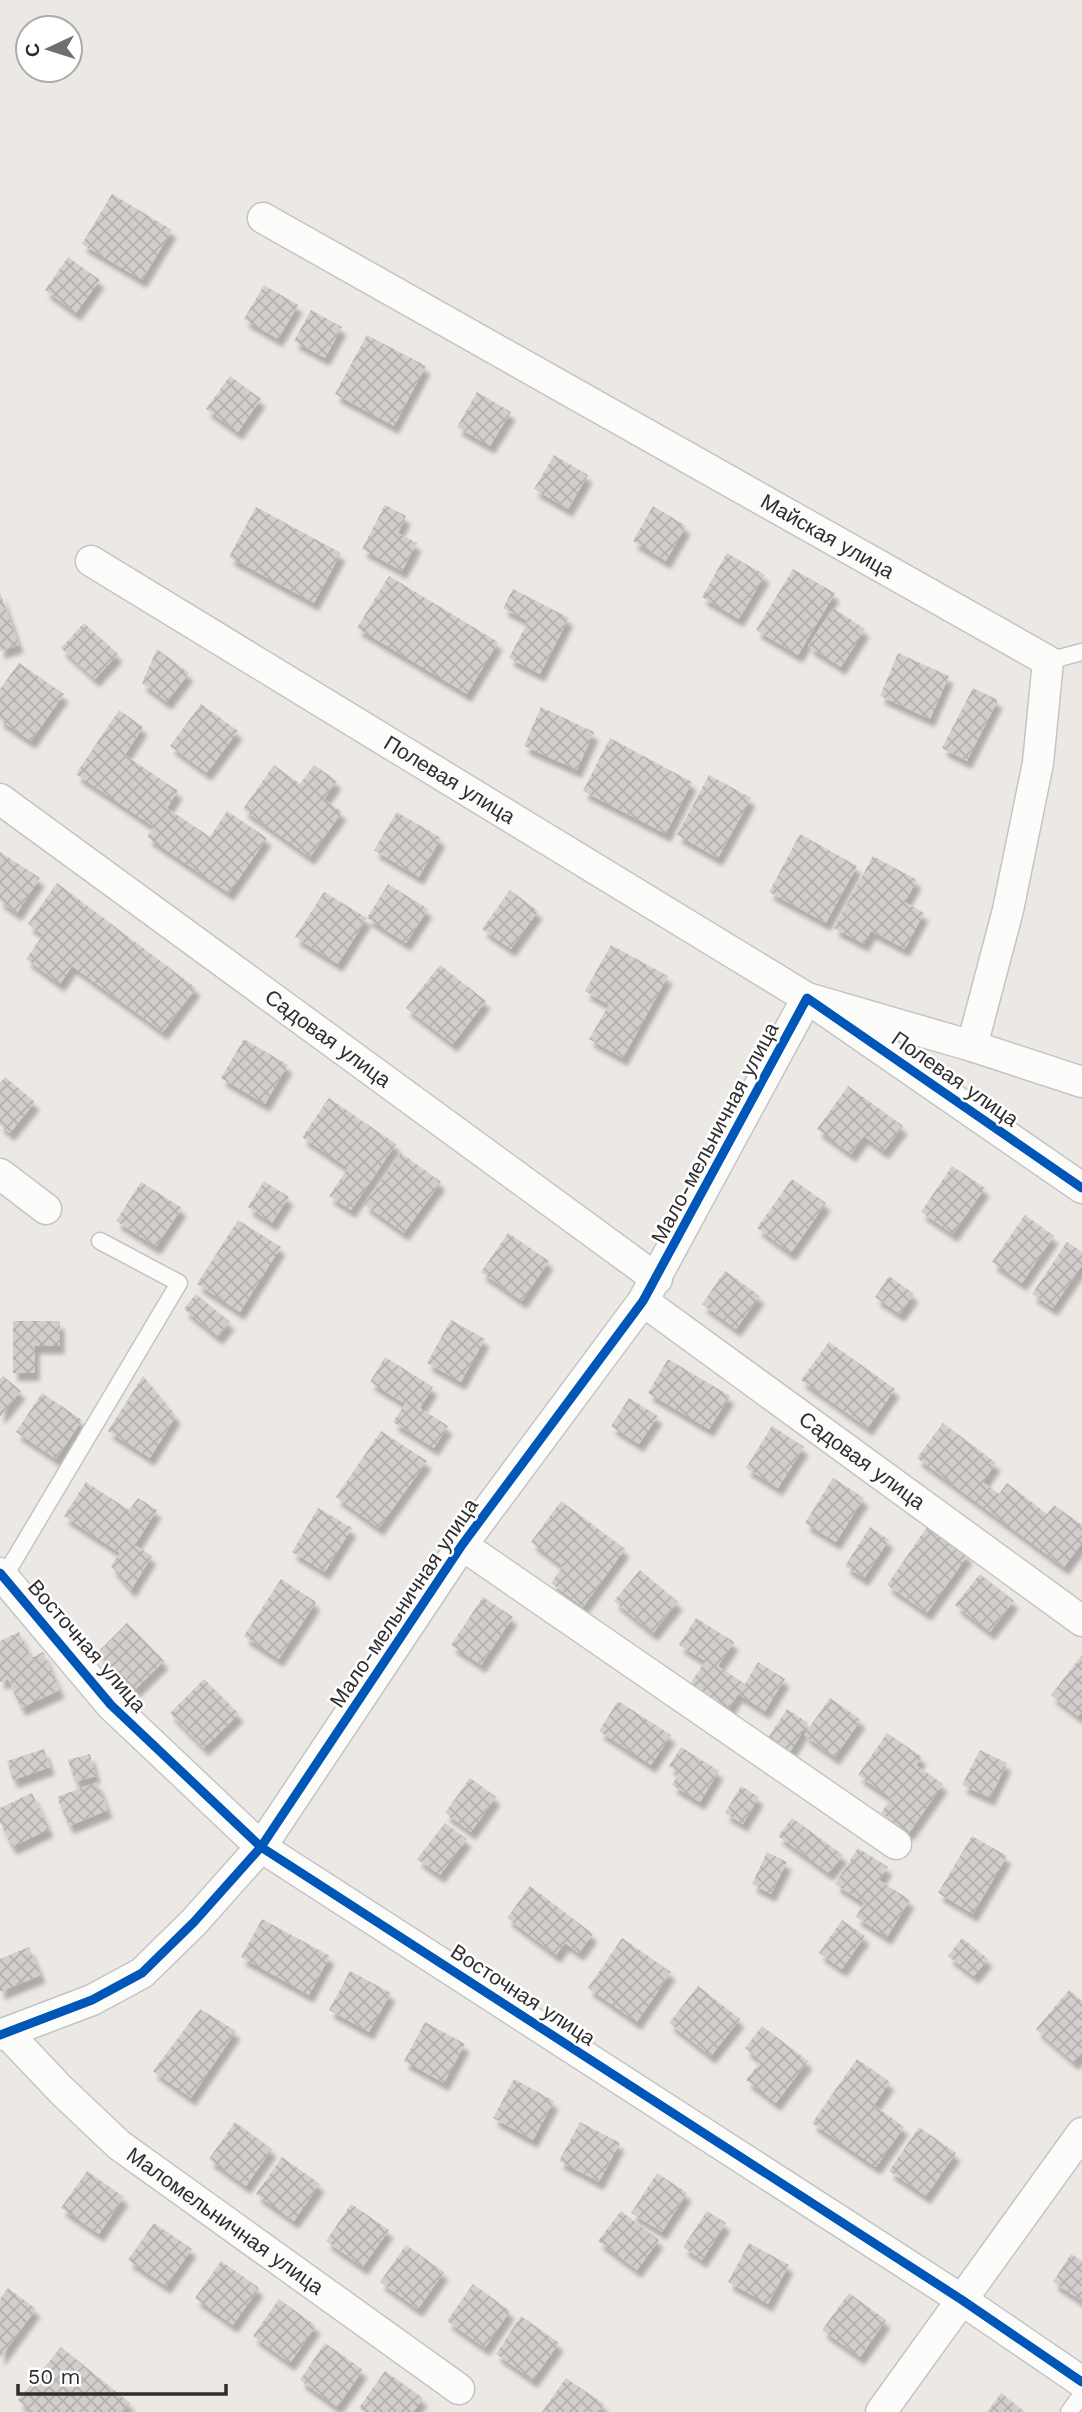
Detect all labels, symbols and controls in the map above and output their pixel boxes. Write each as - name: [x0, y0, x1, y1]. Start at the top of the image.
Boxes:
- north arrow: [14, 14, 84, 84]
- text: С: [21, 42, 44, 58]
- street label: Майская улица: [756, 488, 899, 584]
- street label: Полевая улица: [380, 730, 520, 829]
- street label: Садовая улица: [260, 984, 396, 1093]
- street label: Мало-мельничная улица: [646, 1018, 784, 1248]
- street label: Полевая улица: [887, 1026, 1024, 1132]
- street label: Садовая улица: [794, 1406, 930, 1515]
- street label: Мало-мельничная улица: [324, 1493, 483, 1712]
- street label: Восточная улица: [23, 1574, 152, 1717]
- street label: Восточная улица: [446, 1939, 600, 2051]
- street label: Маломельничная улица: [122, 2142, 329, 2300]
- scale bar: [18, 2352, 226, 2396]
- text: 50 m: [28, 2364, 80, 2389]

